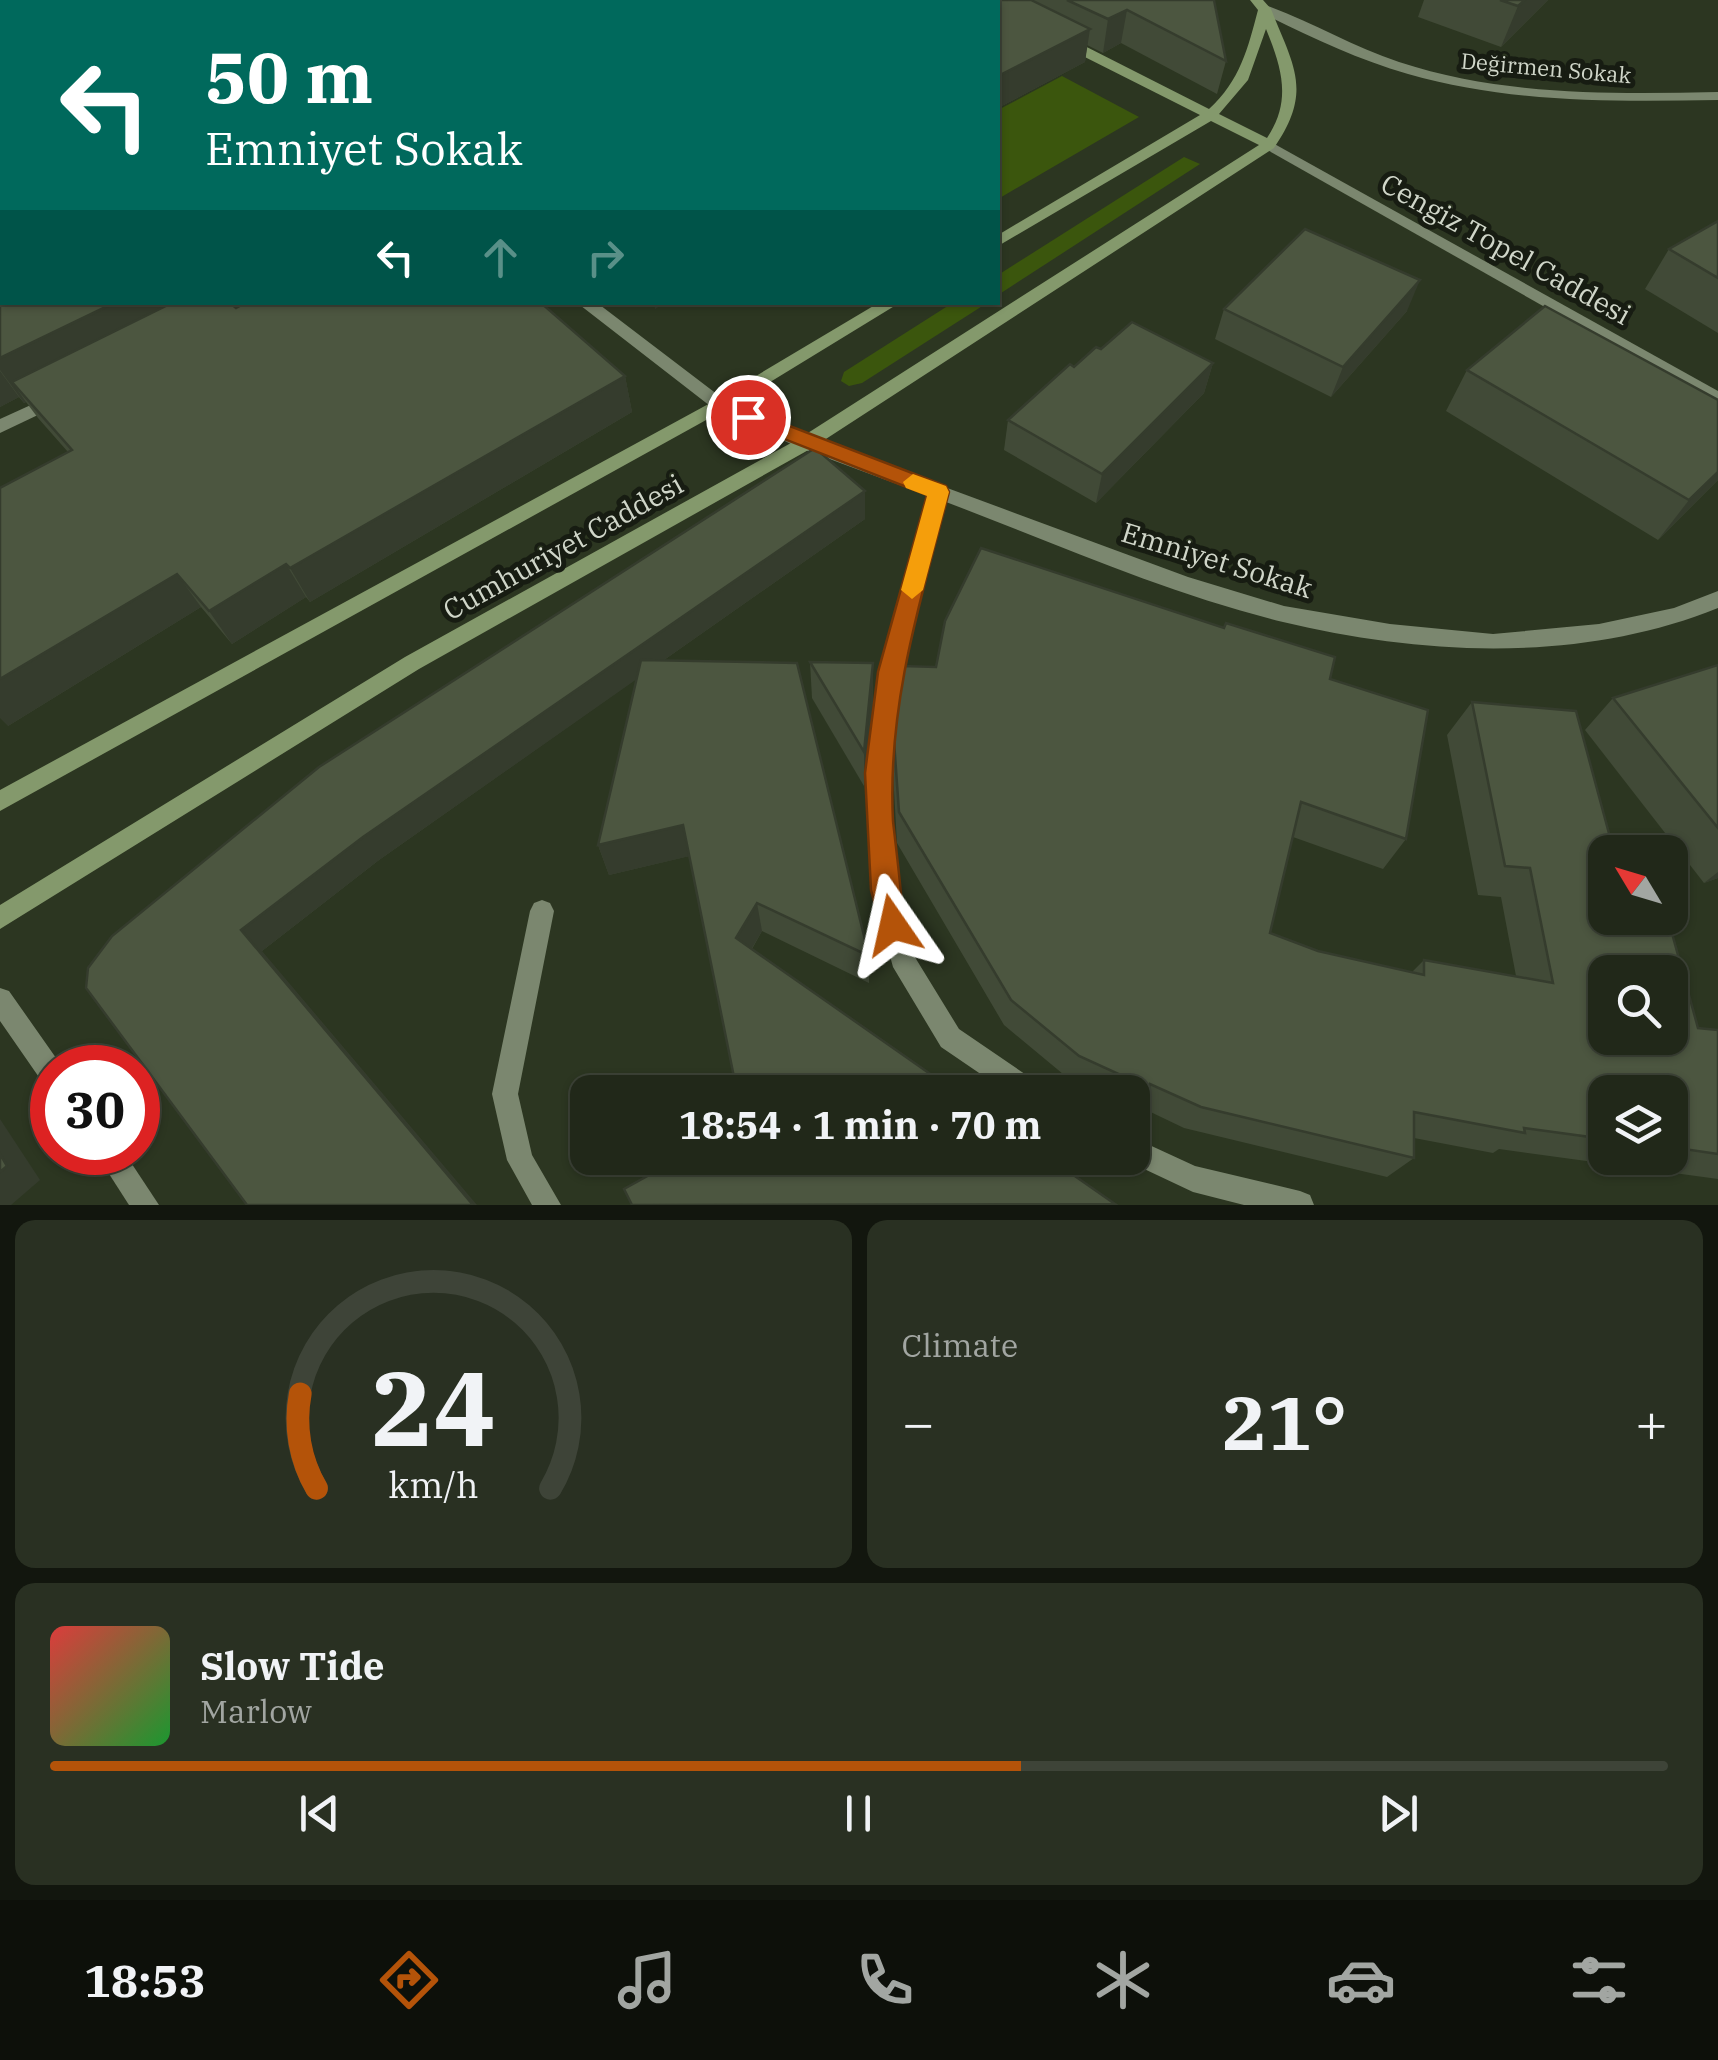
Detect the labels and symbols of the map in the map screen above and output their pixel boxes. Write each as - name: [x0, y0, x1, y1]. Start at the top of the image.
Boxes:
- street label: Değirmen Sokak: [1460, 46, 1633, 89]
- street label: Cengiz Topel Caddesi: [1375, 164, 1638, 333]
- pin: [706, 375, 791, 460]
- street label: Cumhuriyet Caddesi: [436, 465, 689, 628]
- street label: Emniyet Sokak: [1117, 513, 1318, 606]
- north arrow: [1588, 835, 1688, 935]
- position arrow: [841, 873, 945, 977]
- speed limit sign: 30: [30, 1045, 160, 1175]

